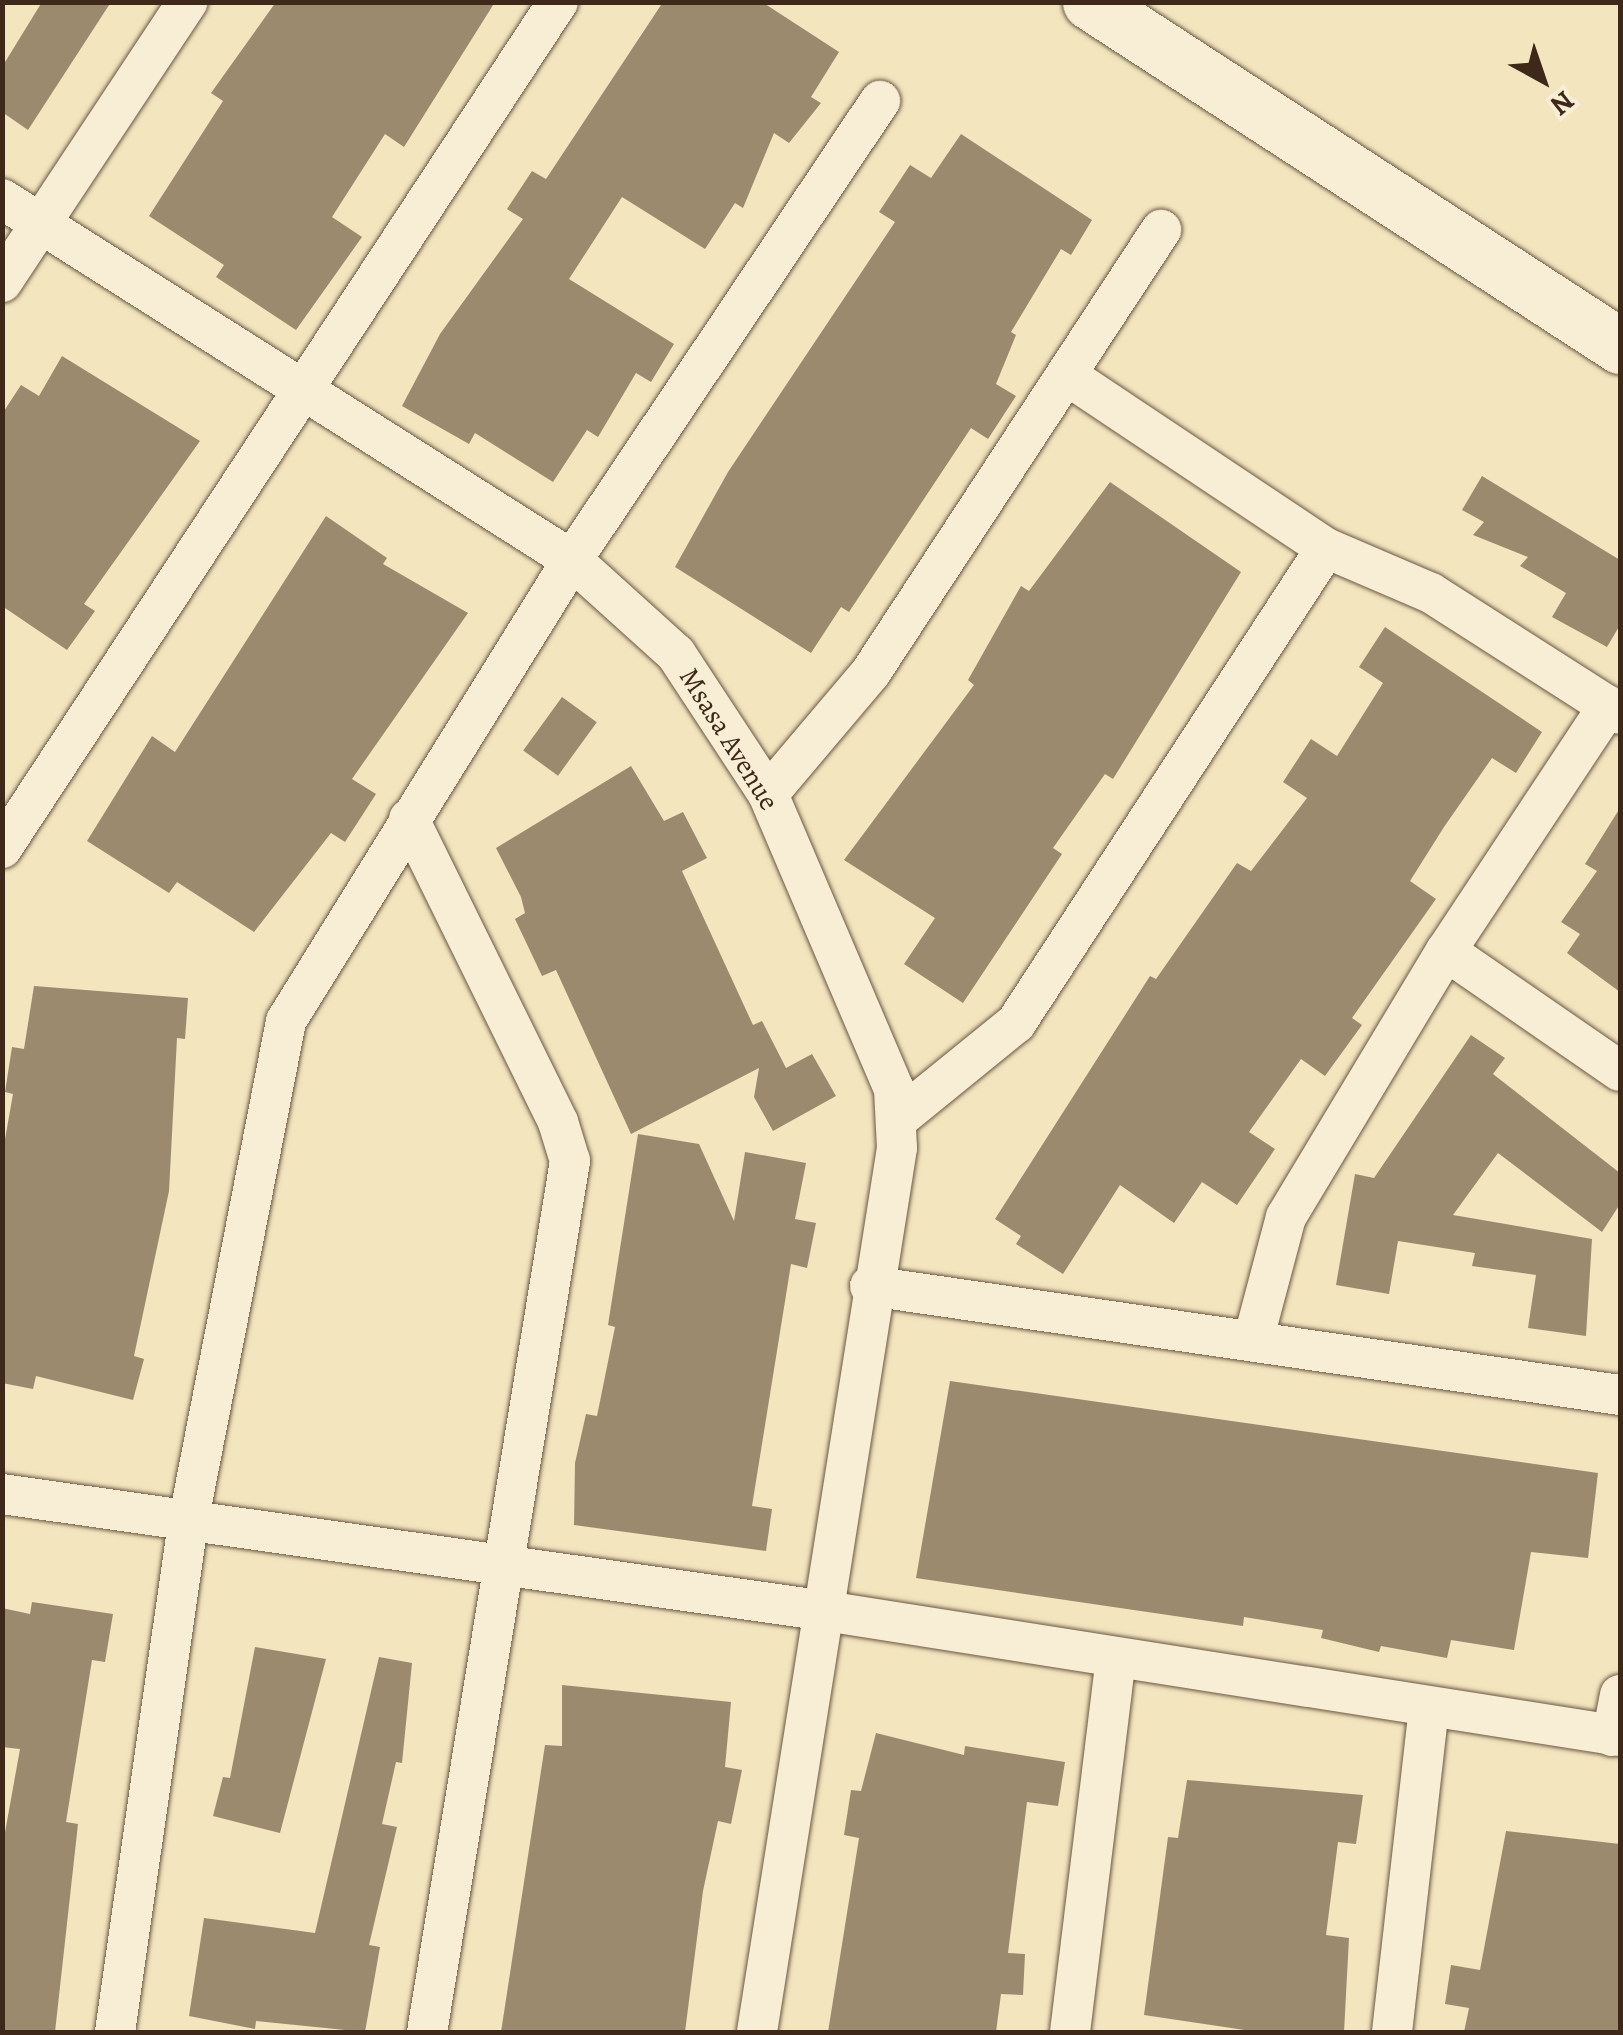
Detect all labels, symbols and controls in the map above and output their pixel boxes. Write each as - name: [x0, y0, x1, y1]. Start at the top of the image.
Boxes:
- north arrow: [1493, 30, 1593, 130]
- text: N: [1542, 82, 1582, 124]
- street label: Msasa Avenue: [672, 662, 786, 816]

